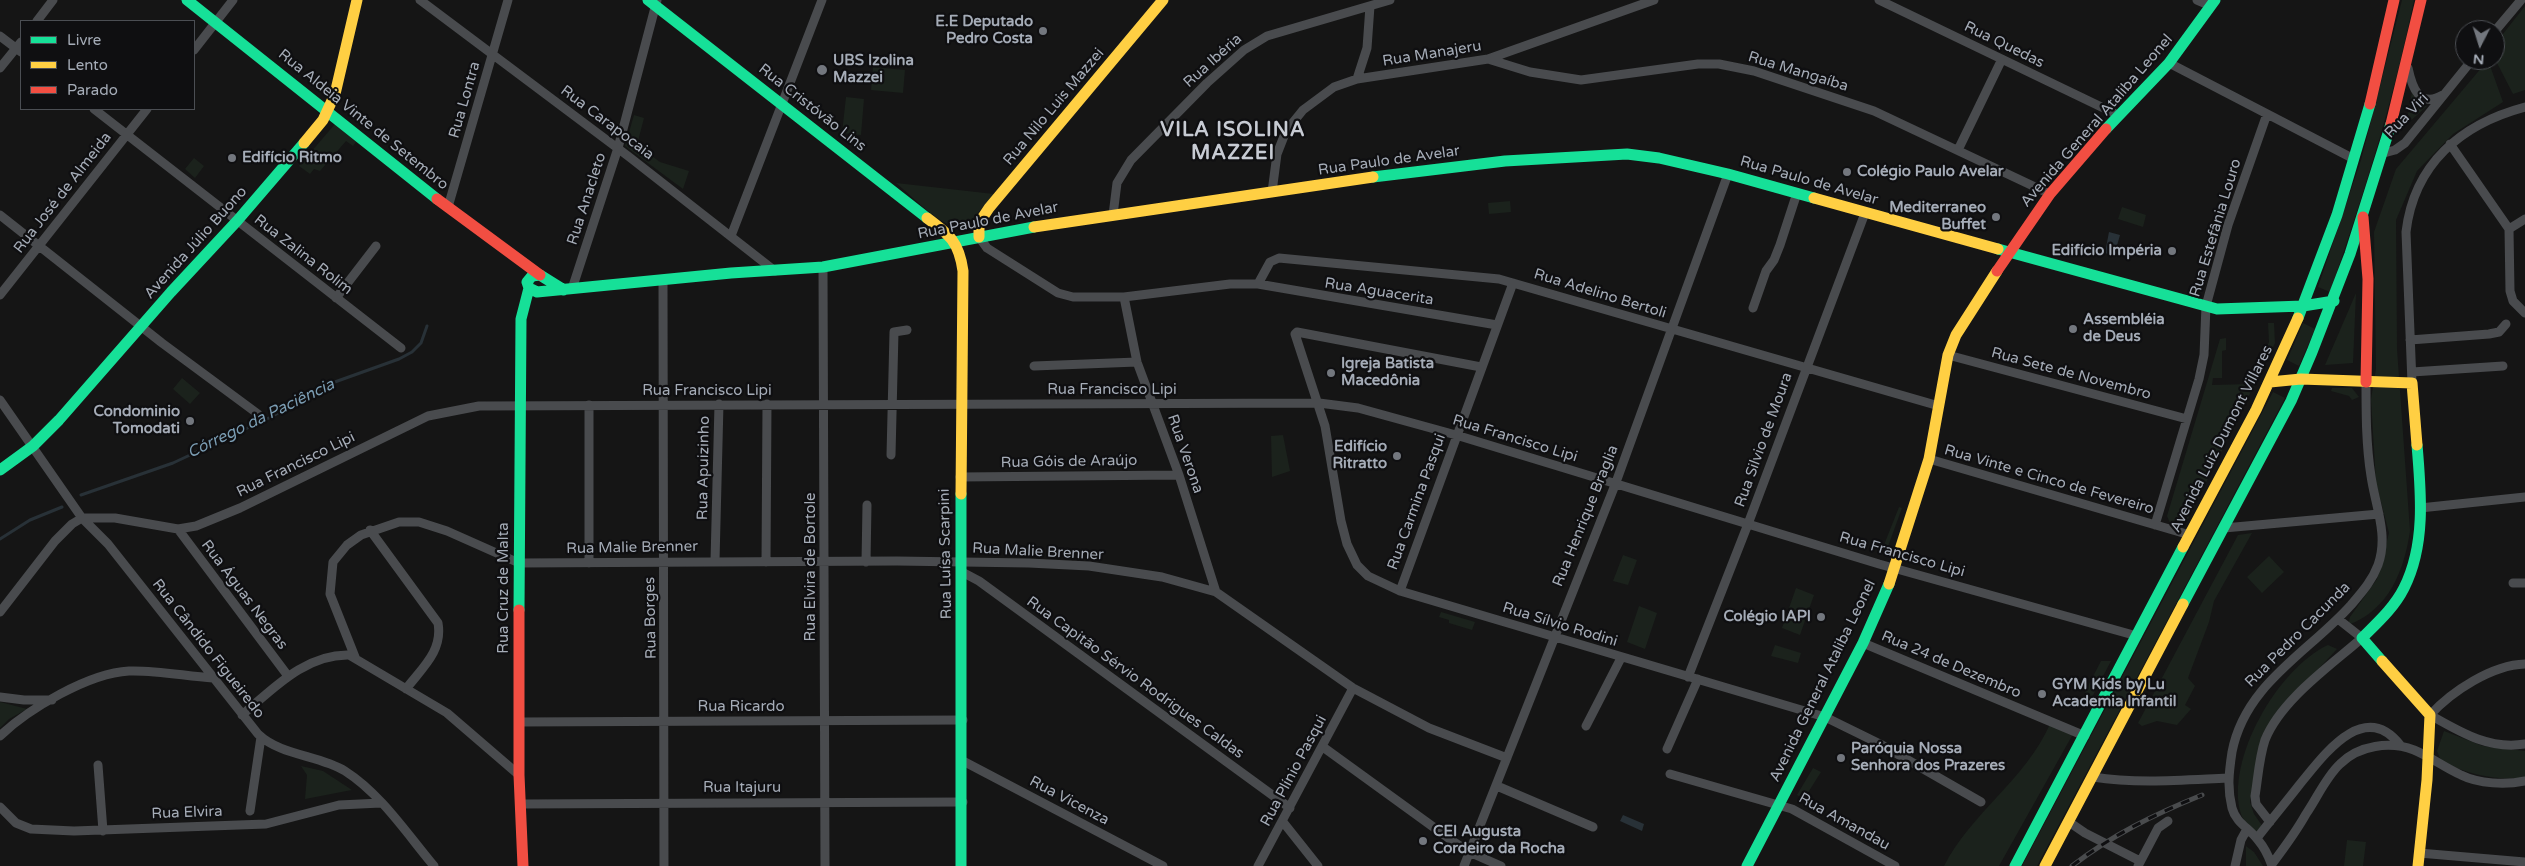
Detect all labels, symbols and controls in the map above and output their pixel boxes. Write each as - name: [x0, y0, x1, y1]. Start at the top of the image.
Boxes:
- place label: E.E Deputado Pedro Costa: [935, 13, 1033, 48]
- street label: Rua Quedas: [1961, 18, 2047, 72]
- legend: [20, 20, 195, 110]
- north arrow: [2455, 20, 2505, 70]
- marker: E.E Deputado Pedro Costa: [1037, 25, 1049, 37]
- street label: Rua Ibéria: [1180, 30, 1246, 92]
- text: Livre: [67, 31, 101, 49]
- street label: Avenida General Ataliba Leonel: [2017, 31, 2177, 211]
- street label: Rua Manajeru: [1381, 37, 1483, 71]
- street label: Rua Nilo Luis Mazzei: [1000, 45, 1108, 169]
- street label: Rua Aldeia Vinte de Setembro: [274, 46, 452, 194]
- street label: Rua Mangaíba: [1746, 48, 1850, 96]
- text: N: [2472, 50, 2485, 68]
- place label: UBS Izolina Mazzei: [833, 52, 914, 87]
- text: Lento: [67, 56, 108, 74]
- street label: Rua Lontra: [445, 60, 485, 140]
- street label: Rua Cristóvão Lins: [755, 60, 869, 156]
- marker: UBS Izolina Mazzei: [815, 63, 829, 77]
- text: Parado: [67, 81, 118, 99]
- street label: Rua Carapocaia: [557, 82, 657, 164]
- street label: Rua Viri: [2381, 90, 2433, 142]
- district label: VILA ISOLINA MAZZEI: [1159, 119, 1307, 166]
- street label: Rua José de Almeida: [10, 129, 116, 257]
- street label: Rua Paulo de Avelar: [1317, 142, 1461, 180]
- place label: Edifício Ritmo: [242, 149, 342, 167]
- street label: Rua Anacleto: [564, 151, 610, 247]
- marker: Edifício Ritmo: [226, 152, 238, 164]
- street label: Rua Paulo de Avelar: [1738, 153, 1880, 209]
- street label: Rua Estefânia Louro: [2186, 157, 2246, 299]
- place label: Colégio Paulo Avelar: [1857, 163, 2004, 181]
- marker: Colégio Paulo Avelar: [1841, 166, 1853, 178]
- street label: Avenida Júlio Buono: [141, 183, 251, 303]
- street label: Rua Paulo de Avelar: [916, 199, 1060, 243]
- place label: Mediterraneo Buffet: [1889, 199, 1986, 234]
- street label: Rua Zalina Rolim: [250, 211, 356, 299]
- marker: Mediterraneo Buffet: [1990, 211, 2002, 223]
- place label: Edifício Impéria: [2051, 242, 2162, 260]
- marker: Edifício Impéria: [2166, 245, 2178, 257]
- street label: Rua Adelino Bertoli: [1532, 265, 1668, 323]
- street label: Rua Aguacerita: [1323, 274, 1435, 310]
- place label: Assembléia de Deus: [2083, 311, 2165, 346]
- marker: Assembléia de Deus: [2067, 323, 2079, 335]
- street label: Avenida Luiz Dumont Villares: [2167, 343, 2277, 535]
- street label: Rua Sete de Novembro: [1989, 344, 2153, 404]
- place label: Igreja Batista Macedônia: [1341, 355, 1434, 390]
- marker: Igreja Batista Macedônia: [1325, 367, 1337, 379]
- street label: Rua Silvio de Moura: [1731, 370, 1797, 510]
- water label: Córrego da Paciência: [184, 375, 338, 463]
- street label: Rua Francisco Lipi: [1047, 381, 1177, 399]
- street label: Rua Francisco Lipi: [642, 382, 772, 400]
- place label: Condominio Tomodati: [93, 403, 180, 438]
- street label: Rua Francisco Lipi: [1450, 411, 1580, 467]
- street label: Rua Verona: [1163, 412, 1207, 496]
- marker: Condominio Tomodati: [184, 415, 196, 427]
- street label: Rua Apuizinho: [694, 416, 714, 520]
- street label: Rua Francisco Lipi: [234, 428, 358, 502]
- street label: Rua Carmina Pasqui: [1384, 432, 1450, 572]
- place label: Edifício Ritratto: [1332, 438, 1387, 473]
- street label: Rua Vinte e Cinco de Fevereiro: [1942, 441, 2156, 519]
- street label: Rua Henrique Braglia: [1549, 443, 1623, 589]
- marker: Edifício Ritratto: [1391, 450, 1403, 462]
- street label: Rua Góis de Araújo: [1001, 452, 1137, 472]
- street label: Rua Luísa Scarpini: [936, 489, 956, 619]
- street label: Rua Elvira de Bortole: [802, 492, 820, 642]
- street label: Rua Cruz de Malta: [495, 522, 513, 654]
- street label: Rua Francisco Lipi: [1837, 528, 1967, 582]
- street label: Rua Águas Negras: [197, 537, 291, 653]
- street label: Rua Malie Brenner: [566, 538, 698, 558]
- street label: Rua Malie Brenner: [972, 540, 1104, 564]
- street label: Rua Cândido Figueiredo: [148, 576, 268, 722]
- street label: Rua Borges: [641, 577, 661, 659]
- street label: Avenida General Ataliba Leonel: [1766, 577, 1880, 785]
- street label: Rua Pedro Cacunda: [2242, 579, 2354, 691]
- street label: Rua Capitão Sérvio Rodrigues Caldas: [1023, 593, 1247, 763]
- street label: Rua Sílvio Rodini: [1500, 599, 1620, 651]
- place label: Colégio IAPI: [1723, 608, 1811, 626]
- marker: Colégio IAPI: [1815, 611, 1827, 623]
- street label: Rua 24 de Dezembro: [1878, 627, 2024, 703]
- place label: GYM Kids by Lu Academia Infantil: [2052, 676, 2176, 711]
- marker: GYM Kids by Lu Academia Infantil: [2036, 688, 2048, 700]
- street label: Rua Ricardo: [697, 698, 785, 716]
- street label: Rua Plínio Pasqui: [1257, 712, 1331, 830]
- place label: Paróquia Nossa Senhora dos Prazeres: [1851, 740, 2005, 775]
- marker: Paróquia Nossa Senhora dos Prazeres: [1835, 752, 1847, 764]
- street label: Rua Vicenza: [1026, 772, 1112, 830]
- street label: Rua Itajuru: [703, 779, 781, 797]
- street label: Rua Amandau: [1795, 790, 1893, 854]
- street label: Rua Elvira: [151, 803, 223, 823]
- place label: CEI Augusta Cordeiro da Rocha: [1433, 823, 1565, 858]
- marker: CEI Augusta Cordeiro da Rocha: [1417, 835, 1429, 847]

